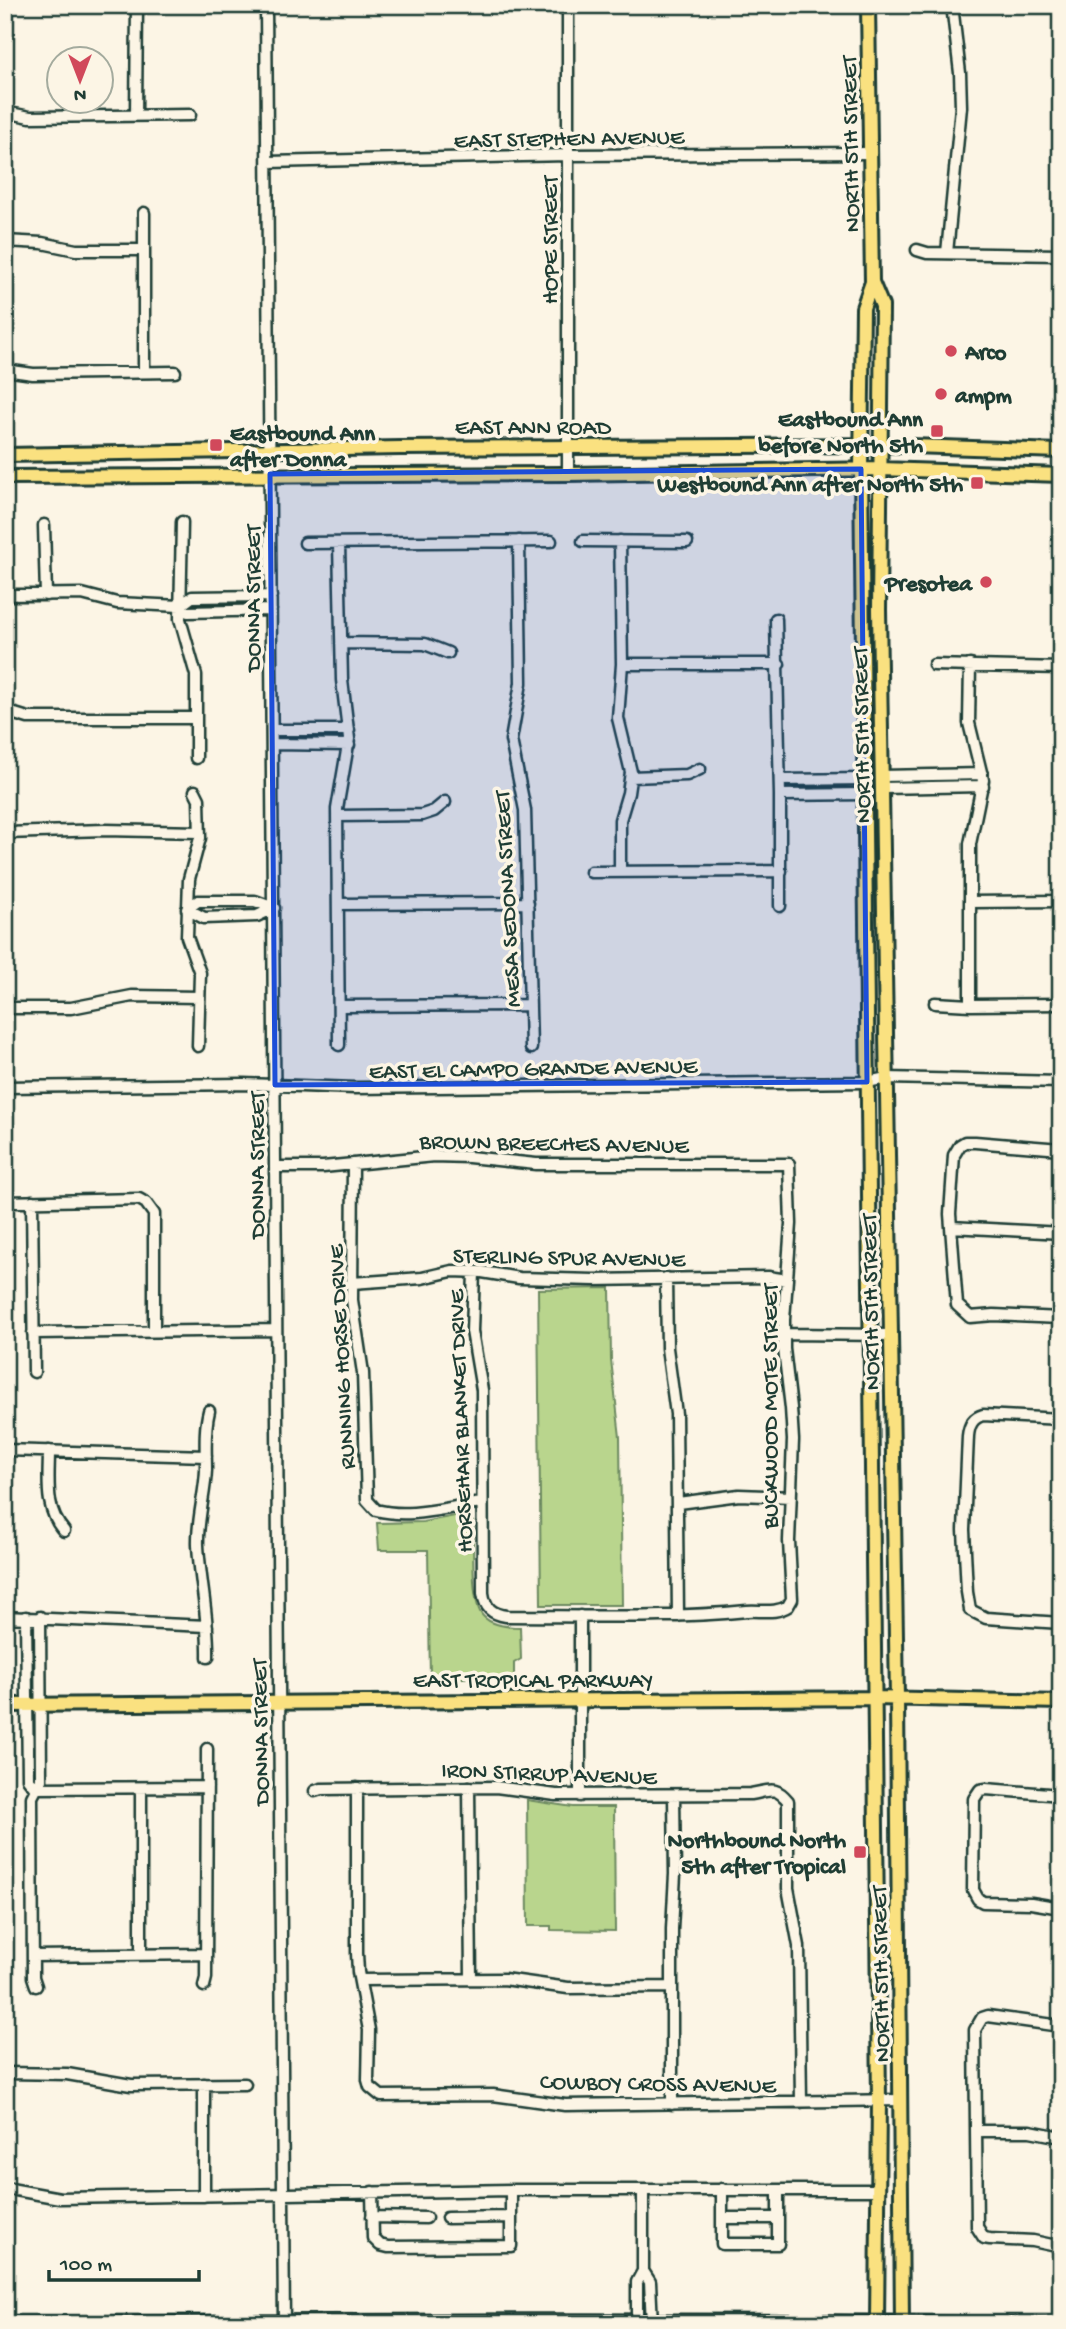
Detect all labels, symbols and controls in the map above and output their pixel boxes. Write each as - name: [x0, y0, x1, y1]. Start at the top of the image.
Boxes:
- north arrow: [46, 46, 116, 116]
- street label: NORTH 5TH STREET: [837, 54, 868, 233]
- text: N: [74, 82, 86, 105]
- street label: EAST STEPHEN AVENUE: [454, 125, 686, 156]
- street label: HOPE STREET: [539, 175, 566, 304]
- place label: Arco: [964, 341, 1007, 368]
- marker: Arco: [943, 343, 959, 359]
- place label: ampm: [954, 384, 1012, 411]
- marker: ampm: [933, 386, 949, 402]
- place label: Eastbound Ann before North 5th: [757, 408, 924, 461]
- street label: EAST ANN ROAD: [455, 416, 612, 443]
- place label: Eastbound Ann after Donna: [229, 422, 376, 475]
- marker: Eastbound Ann before North 5th: [929, 423, 945, 439]
- marker: Eastbound Ann after Donna: [208, 437, 224, 453]
- place label: Westbound Ann after North 5th: [656, 473, 964, 500]
- marker: Westbound Ann after North 5th: [969, 475, 985, 491]
- street label: DONNA STREET: [242, 523, 269, 673]
- place label: Presotea: [883, 572, 973, 599]
- marker: Presotea: [978, 574, 994, 590]
- street label: NORTH 5TH STREET: [848, 645, 879, 824]
- street label: MESA SEDONA STREET: [490, 789, 529, 1008]
- street label: EAST EL CAMPO GRANDE AVENUE: [369, 1054, 699, 1087]
- street label: DONNA STREET: [246, 1090, 273, 1240]
- street label: BROWN BREECHES AVENUE: [418, 1130, 691, 1161]
- street label: NORTH 5TH STREET: [857, 1212, 888, 1391]
- street label: RUNNING HORSE DRIVE: [324, 1242, 363, 1470]
- street label: STERLING SPUR AVENUE: [453, 1244, 687, 1275]
- street label: BUCKWOOD MOTE STREET: [759, 1282, 786, 1530]
- street label: HORSEHAIR BLANKET DRIVE: [444, 1287, 481, 1553]
- street label: DONNA STREET: [248, 1657, 277, 1808]
- street label: EAST TROPICAL PARKWAY: [413, 1669, 653, 1696]
- street label: IRON STIRRUP AVENUE: [441, 1758, 659, 1793]
- place label: Northbound North 5th after Tropical: [668, 1829, 847, 1882]
- marker: Northbound North 5th after Tropical: [852, 1844, 868, 1860]
- street label: NORTH 5TH STREET: [867, 1884, 898, 2063]
- street label: COWBOY CROSS AVENUE: [540, 2070, 778, 2101]
- scale bar: [49, 2238, 200, 2282]
- text: 100 m: [59, 2254, 112, 2279]

